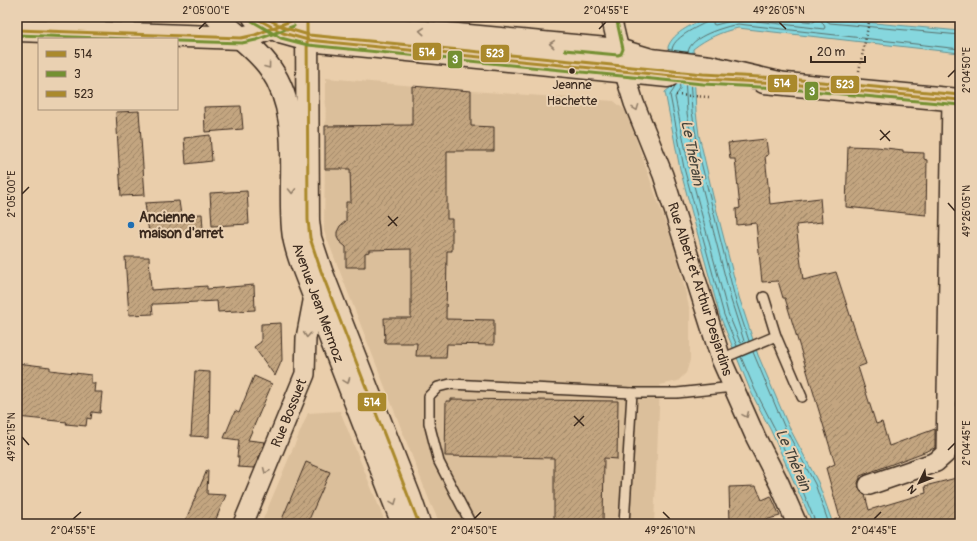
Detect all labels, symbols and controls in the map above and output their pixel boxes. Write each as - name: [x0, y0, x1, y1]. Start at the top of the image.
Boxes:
- text: 2°05'00"E: [182, 5, 230, 17]
- text: 2°04'55"E: [584, 5, 628, 17]
- text: 49°26'05"N: [753, 5, 805, 17]
- one-way arrow: [419, 27, 425, 36]
- legend: [38, 38, 178, 110]
- scale bar: [811, 38, 865, 64]
- one-way arrow: [549, 39, 555, 48]
- line badge: 514: [412, 42, 442, 61]
- line badge: 523: [480, 44, 510, 63]
- text: 20 m: [817, 45, 846, 60]
- text: 514: [419, 46, 436, 59]
- text: 514: [74, 47, 92, 62]
- text: 523: [486, 47, 504, 60]
- text: 2°04'50"E: [961, 47, 973, 93]
- line badge: 3: [447, 50, 463, 69]
- text: 3: [452, 53, 458, 66]
- one-way arrow: [263, 62, 271, 69]
- marker: Jeanne Hachette: [567, 66, 577, 76]
- text: 3: [74, 67, 81, 82]
- line badge: 514: [767, 74, 798, 93]
- line badge: 523: [830, 75, 860, 94]
- place label: Jeanne Hachette: [547, 77, 598, 109]
- text: 514: [774, 77, 791, 90]
- text: 523: [836, 78, 854, 91]
- line badge: 3: [804, 81, 819, 101]
- text: 3: [809, 85, 815, 98]
- text: 523: [74, 87, 94, 102]
- one-way arrow: [632, 104, 640, 111]
- water label: Le Thérain: [676, 119, 708, 189]
- text: 2°05'00"E: [6, 170, 18, 218]
- text: 49°26'05"N: [961, 185, 973, 237]
- one-way arrow: [288, 188, 296, 194]
- street label: Rue Albert et Arthur Desjardins: [664, 200, 736, 379]
- place label: Ancienne maison d'arret: [139, 209, 224, 242]
- marker: Ancienne maison d'arret: [126, 220, 136, 230]
- street label: Avenue Jean Mermoz: [288, 241, 348, 365]
- one-way arrow: [303, 332, 312, 338]
- street label: Rue Bossuet: [268, 376, 311, 450]
- one-way arrow: [343, 378, 351, 385]
- line badge: 514: [357, 392, 387, 412]
- text: 514: [364, 396, 381, 409]
- one-way arrow: [741, 410, 749, 418]
- text: 49°26'15"N: [6, 412, 18, 461]
- text: 2°04'45"E: [961, 420, 973, 466]
- water label: Le Thérain: [771, 426, 816, 495]
- north arrow: [899, 463, 939, 503]
- one-way arrow: [262, 467, 270, 474]
- text: N: [904, 482, 919, 497]
- one-way arrow: [390, 499, 398, 506]
- text: 2°04'55"E: [51, 525, 95, 537]
- text: 2°04'50"E: [451, 525, 497, 537]
- text: 49°26'10"N: [645, 525, 695, 537]
- text: 2°04'45"E: [851, 525, 897, 537]

